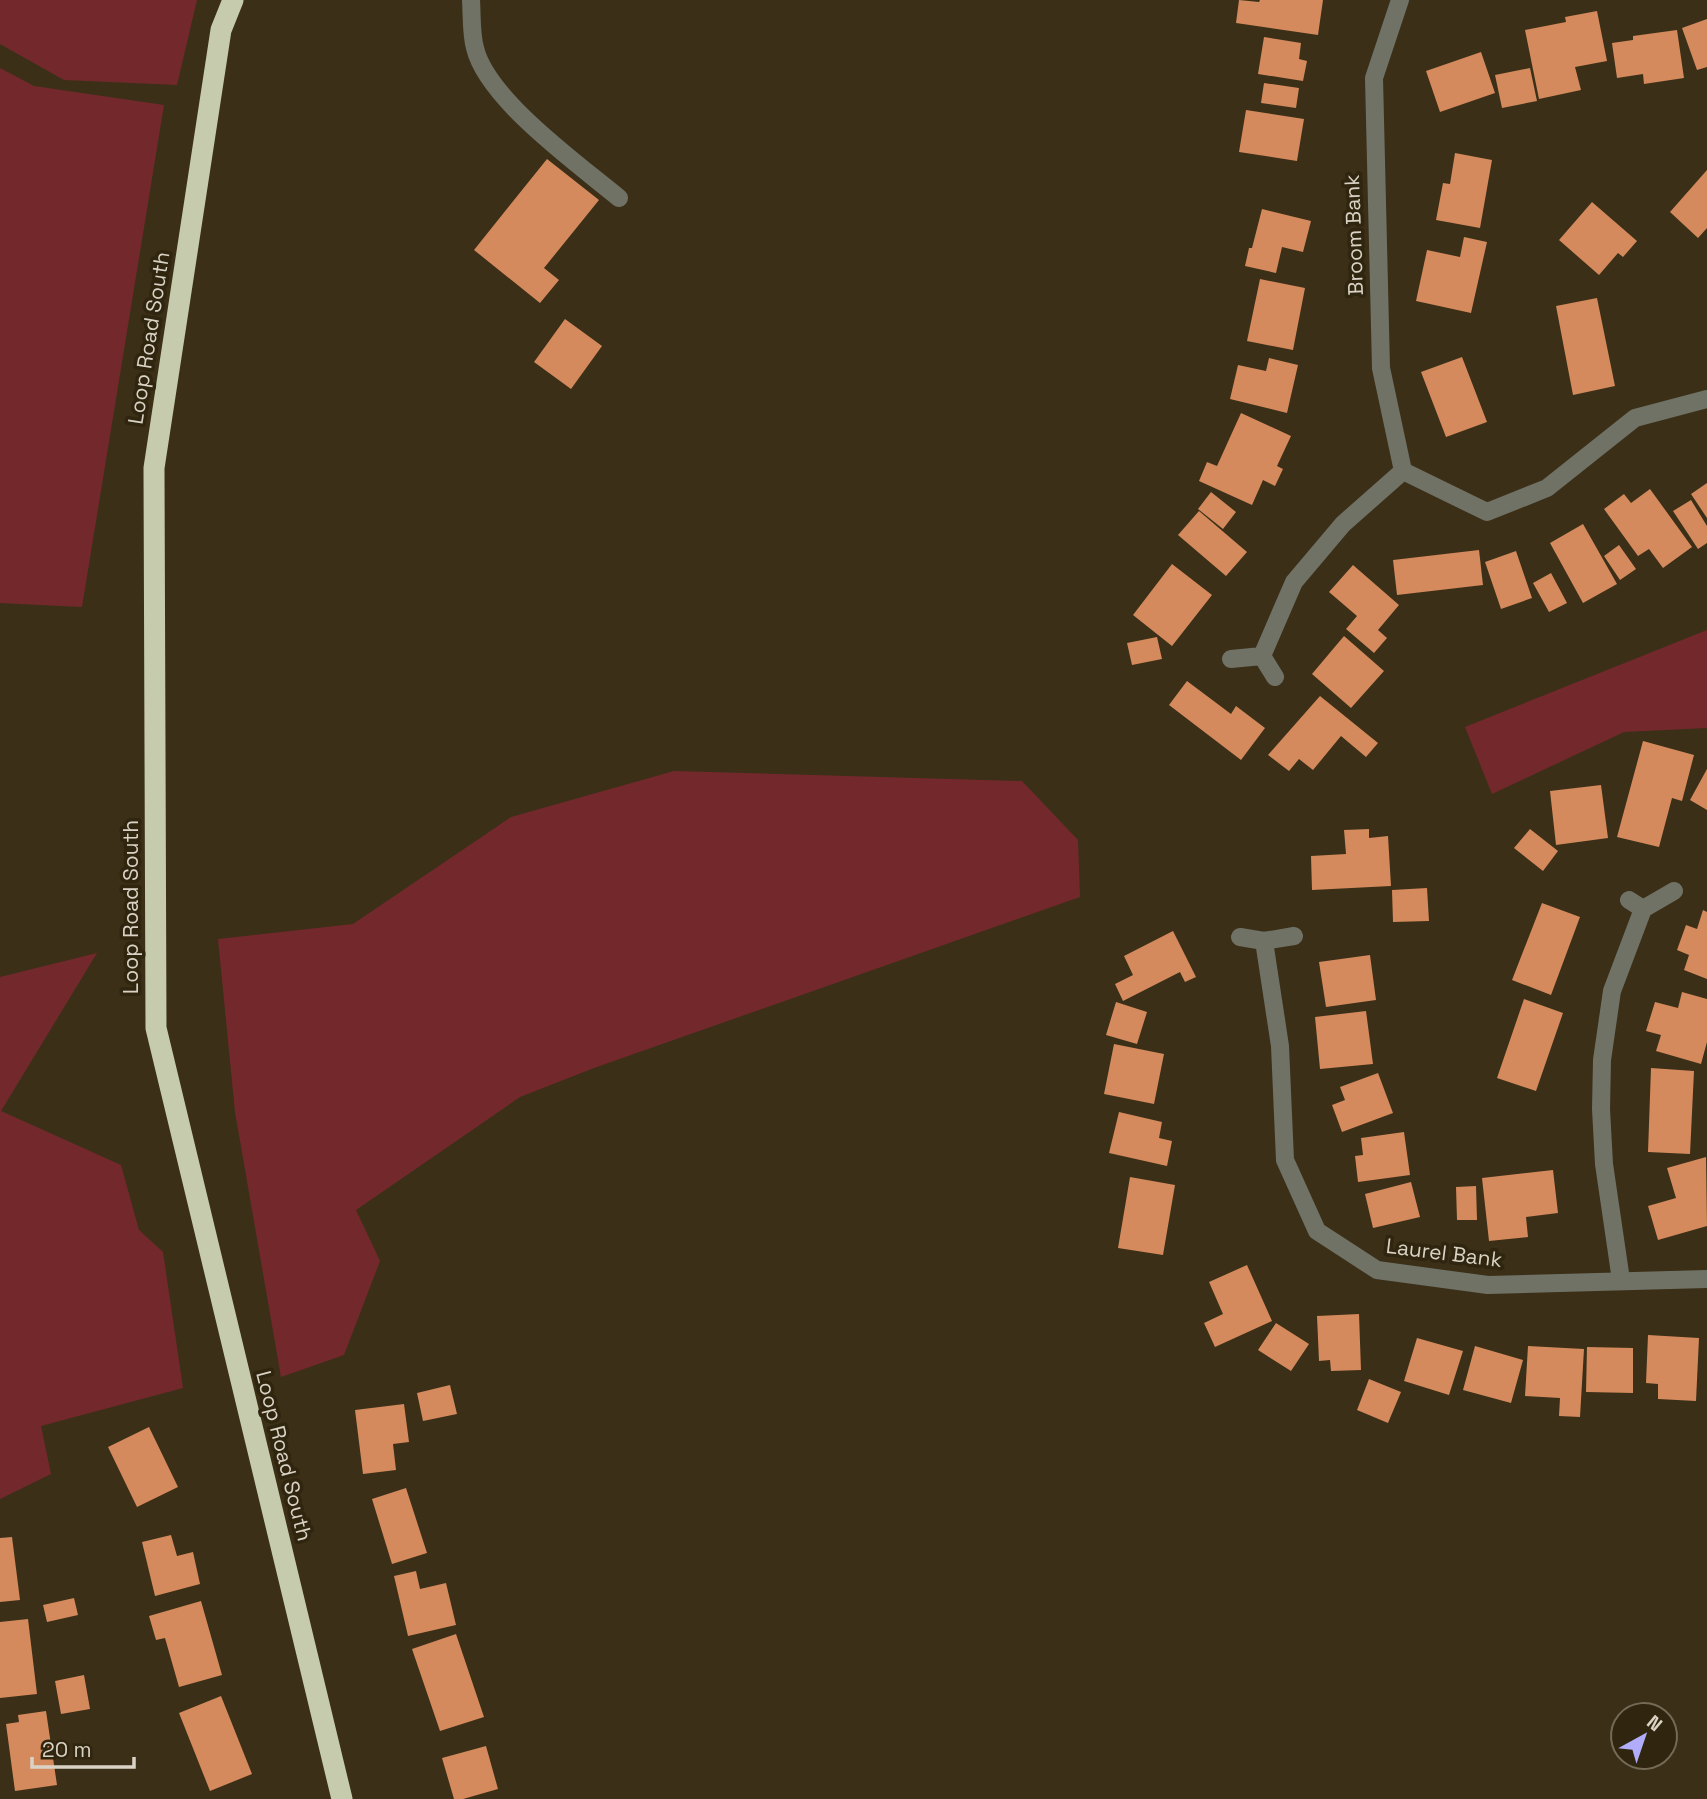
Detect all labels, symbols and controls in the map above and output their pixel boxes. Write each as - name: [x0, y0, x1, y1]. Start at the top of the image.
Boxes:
- street label: Broom Bank: [1338, 174, 1369, 296]
- street label: Loop Road South: [122, 250, 175, 426]
- street label: Loop Road South: [117, 820, 144, 994]
- street label: Laurel Bank: [1384, 1232, 1504, 1273]
- street label: Loop Road South: [250, 1368, 319, 1544]
- north arrow: [1609, 1701, 1679, 1771]
- text: N: [1642, 1710, 1668, 1737]
- scale bar: [32, 1726, 133, 1770]
- text: 20 m: [42, 1736, 92, 1763]

